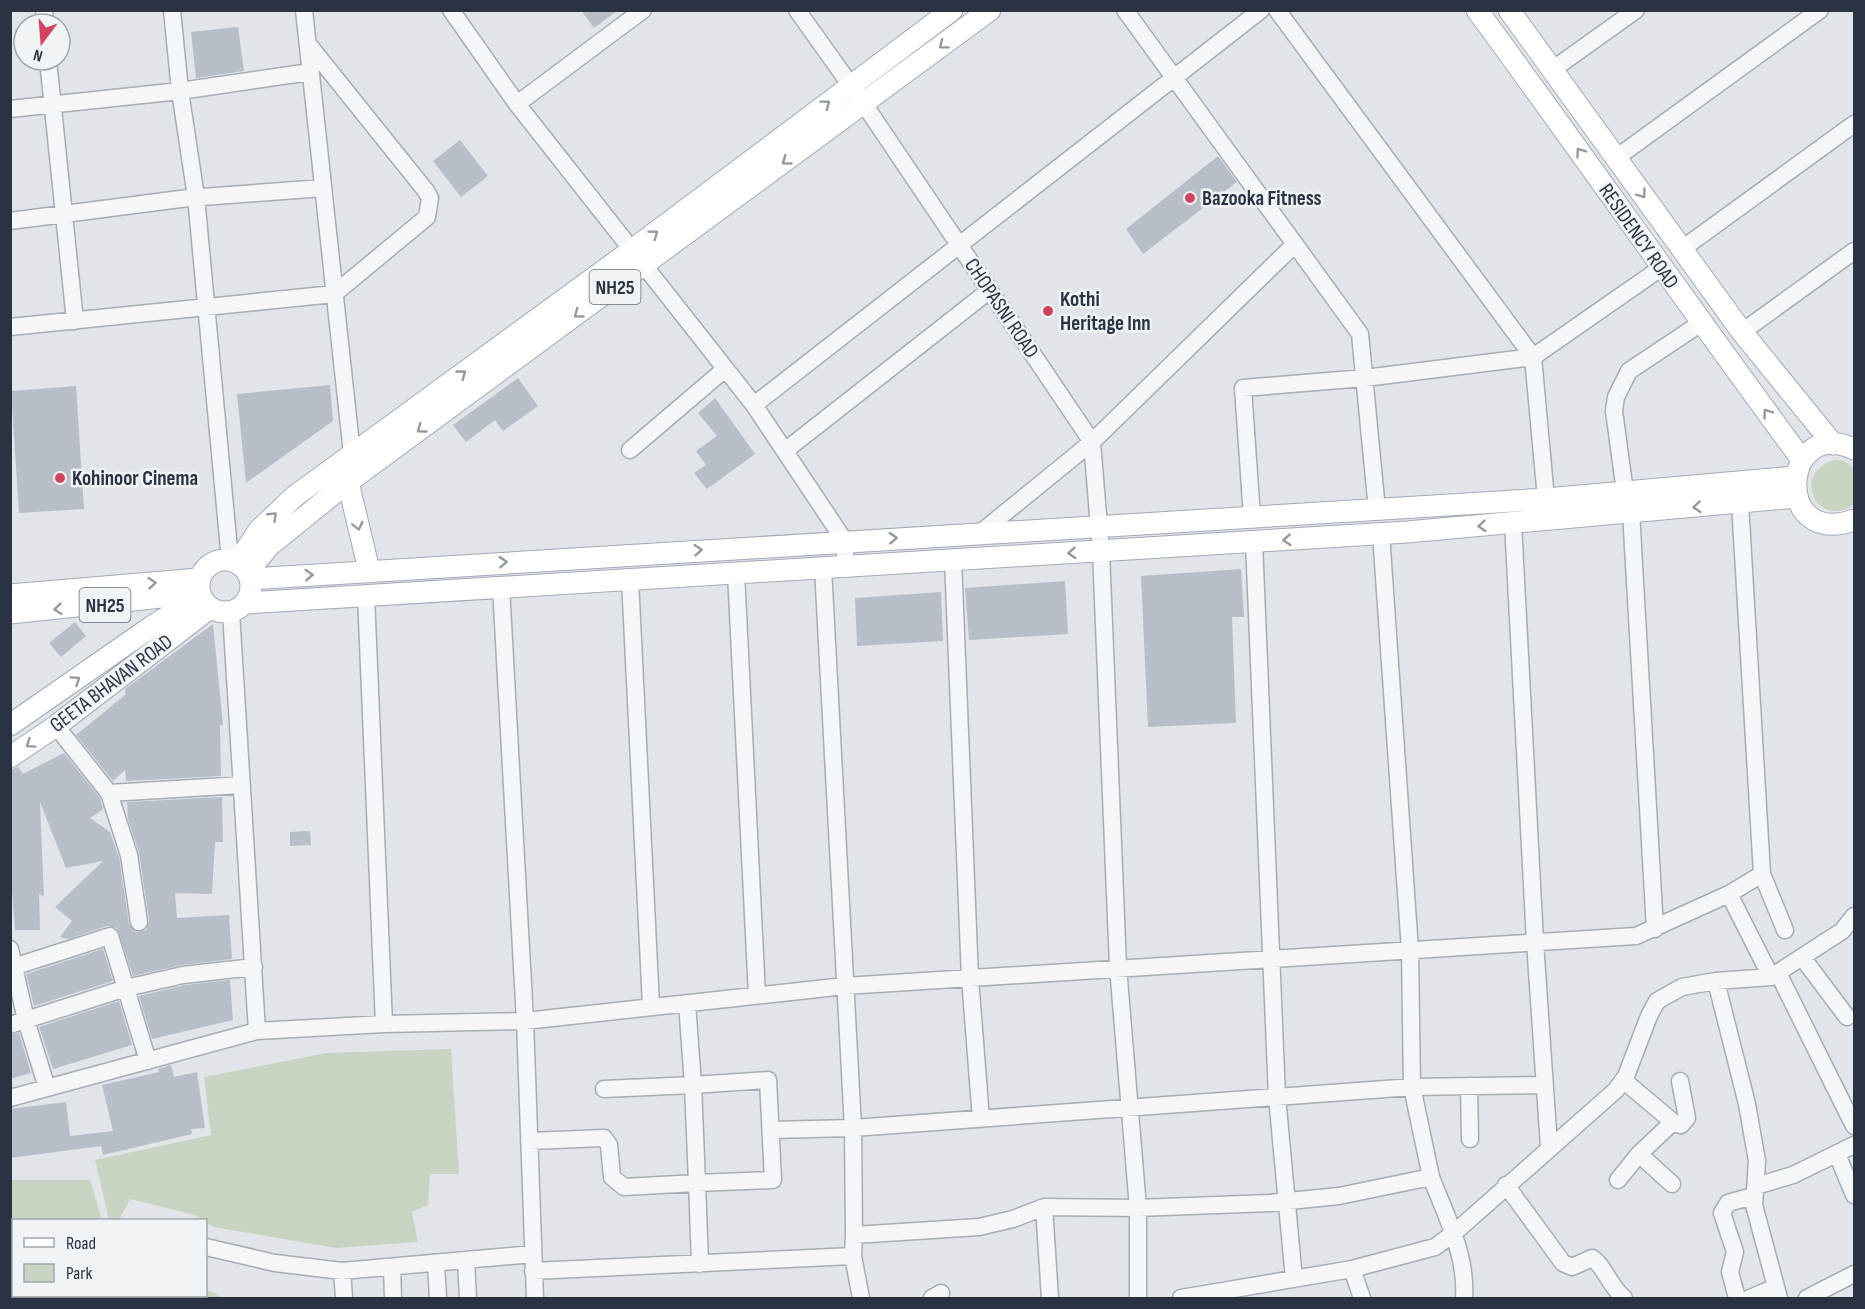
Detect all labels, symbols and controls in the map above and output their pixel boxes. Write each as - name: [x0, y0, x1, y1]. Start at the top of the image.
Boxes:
- north arrow: [12, 12, 72, 72]
- one-way arrow: [938, 38, 949, 49]
- text: N: [32, 45, 45, 65]
- one-way arrow: [820, 101, 831, 112]
- one-way arrow: [1576, 148, 1587, 159]
- one-way arrow: [781, 154, 792, 165]
- street label: RESIDENCY ROAD: [1593, 179, 1684, 294]
- place label: Bazooka Fitness: [1202, 186, 1322, 211]
- one-way arrow: [1635, 187, 1646, 198]
- marker: Bazooka Fitness: [1183, 191, 1197, 205]
- one-way arrow: [647, 230, 658, 241]
- street label: CHOPASNI ROAD: [959, 254, 1044, 363]
- road number: NH25: [590, 270, 640, 304]
- place label: Kothi Heritage Inn: [1060, 287, 1151, 336]
- marker: Kothi Heritage Inn: [1041, 304, 1055, 318]
- one-way arrow: [573, 307, 584, 318]
- one-way arrow: [456, 370, 467, 381]
- one-way arrow: [1764, 409, 1775, 420]
- one-way arrow: [416, 422, 427, 433]
- place label: Kohinoor Cinema: [72, 466, 198, 491]
- marker: Kohinoor Cinema: [53, 471, 67, 485]
- one-way arrow: [1692, 500, 1701, 513]
- one-way arrow: [266, 512, 276, 523]
- one-way arrow: [1477, 519, 1486, 532]
- one-way arrow: [351, 521, 364, 531]
- one-way arrow: [888, 532, 897, 545]
- one-way arrow: [1283, 533, 1292, 546]
- one-way arrow: [693, 543, 702, 556]
- one-way arrow: [1067, 546, 1076, 559]
- one-way arrow: [499, 556, 508, 569]
- one-way arrow: [304, 568, 313, 581]
- one-way arrow: [148, 577, 157, 590]
- road number: NH25: [80, 588, 130, 622]
- one-way arrow: [53, 602, 62, 615]
- street label: GEETA BHAVAN ROAD: [45, 629, 178, 738]
- one-way arrow: [69, 676, 80, 687]
- one-way arrow: [25, 737, 36, 748]
- legend: [12, 1219, 207, 1297]
- text: Road: [66, 1233, 96, 1254]
- text: Park: [66, 1263, 92, 1284]

